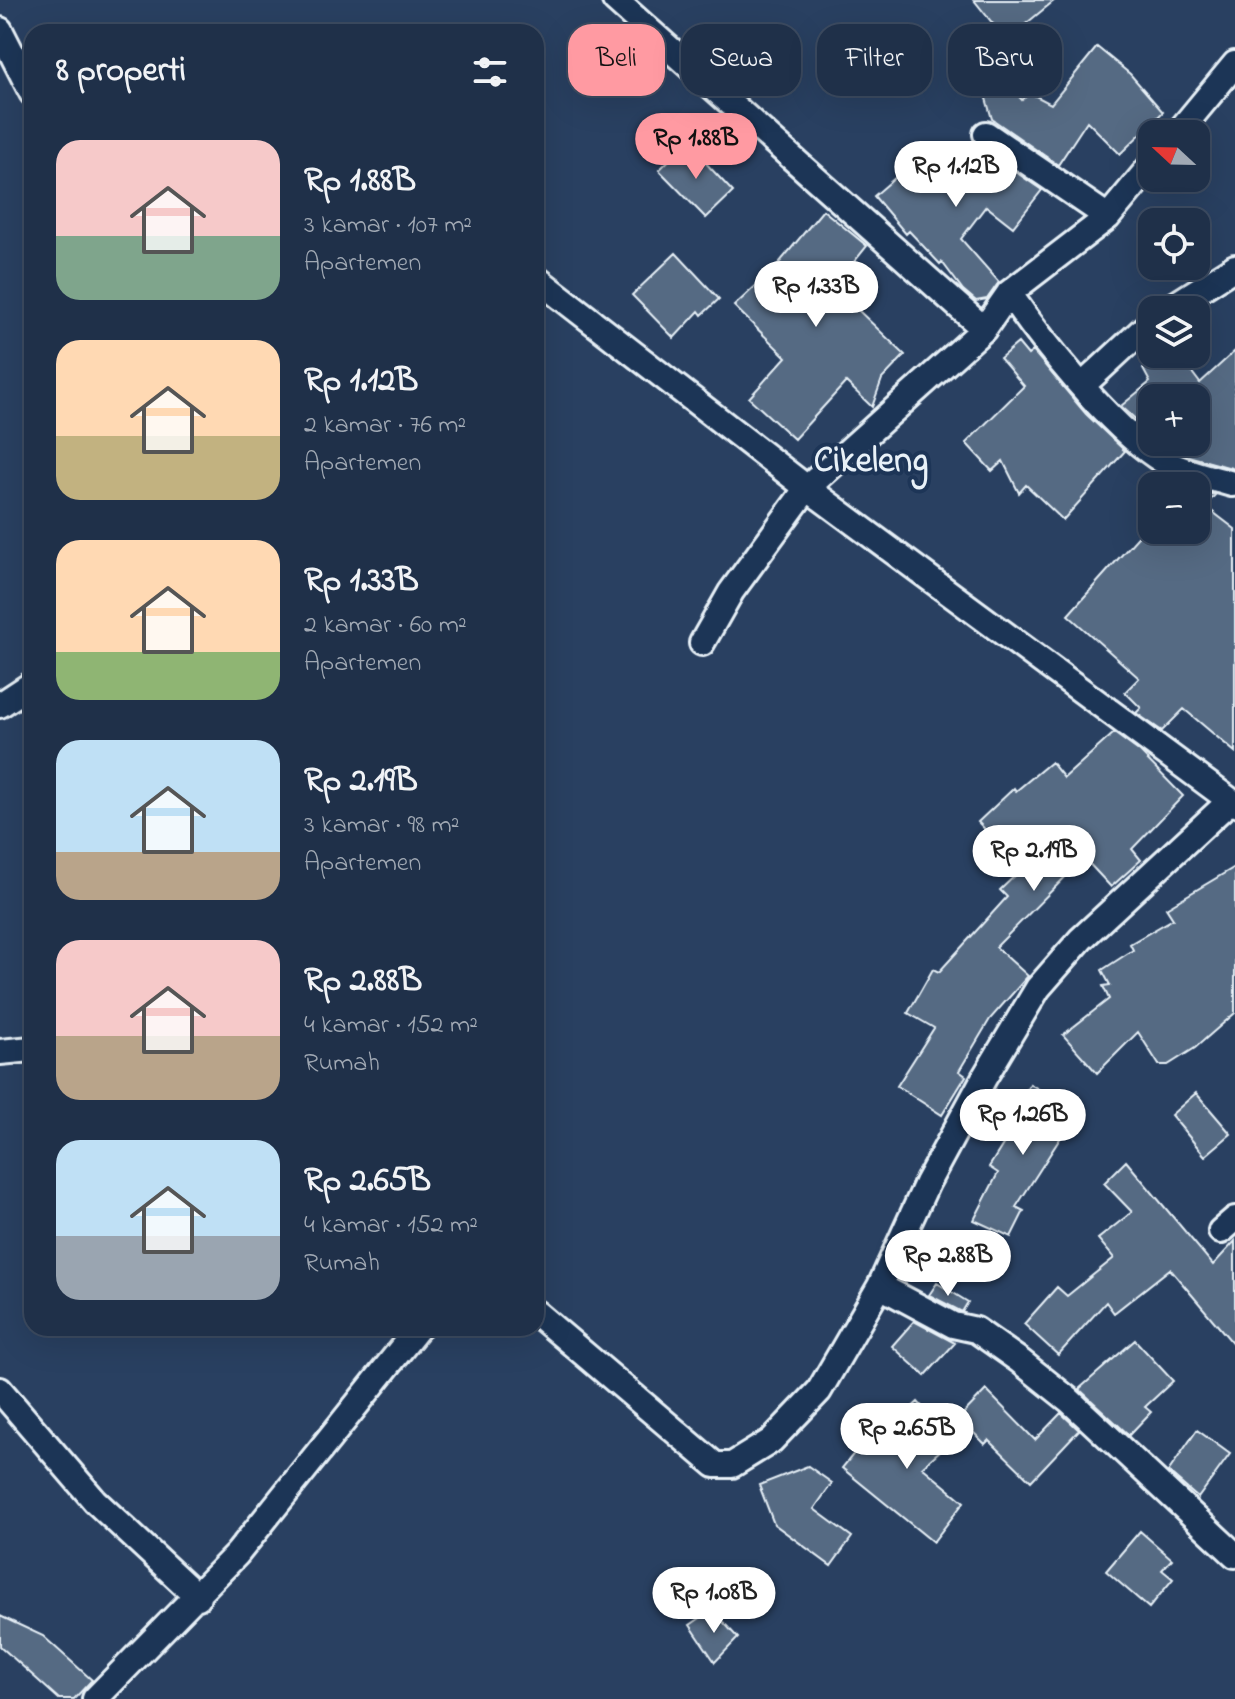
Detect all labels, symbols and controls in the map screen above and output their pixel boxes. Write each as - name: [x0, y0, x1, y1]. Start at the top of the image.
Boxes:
- chip: Beli: [568, 24, 665, 96]
- chip: Sewa: [681, 24, 801, 96]
- chip: Filter: [817, 24, 932, 96]
- chip: Baru: [948, 24, 1062, 96]
- text: 8 properti: [56, 47, 186, 97]
- icon: filters: [468, 50, 512, 94]
- pin: Rp 1.88B: [613, 113, 779, 181]
- text: Rp 1.88B: [653, 120, 739, 158]
- north arrow: [1138, 120, 1210, 192]
- map controls: [1138, 120, 1210, 544]
- pin: Rp 1.12B: [873, 141, 1039, 209]
- text: Rp 1.12B: [912, 148, 1000, 186]
- text: Rp 1.88B: [304, 157, 416, 207]
- icon: home: [120, 172, 216, 268]
- text: 3 kamar · 107 m²: [304, 207, 472, 245]
- button: locate: [1138, 208, 1210, 280]
- text: Apartemen: [304, 245, 421, 283]
- pin: Rp 1.33B: [733, 261, 899, 329]
- text: Rp 1.33B: [772, 268, 860, 306]
- button: layers: [1138, 296, 1210, 368]
- text: Rp 1.12B: [304, 357, 418, 407]
- icon: home: [120, 372, 216, 468]
- button: +: [1138, 384, 1210, 456]
- text: 2 kamar · 76 m²: [304, 407, 466, 445]
- district label: Cikeleng: [814, 436, 928, 490]
- text: Apartemen: [304, 445, 421, 483]
- button: −: [1138, 472, 1210, 544]
- text: Rp 1.33B: [304, 557, 419, 607]
- icon: home: [120, 572, 216, 668]
- text: 2 kamar · 60 m²: [304, 607, 467, 645]
- text: Apartemen: [304, 645, 421, 683]
- text: Rp 2.19B: [304, 757, 418, 807]
- icon: home: [120, 772, 216, 868]
- text: 3 kamar · 98 m²: [304, 807, 459, 845]
- pin: Rp 2.19B: [951, 825, 1117, 893]
- text: Rp 2.19B: [991, 832, 1077, 870]
- text: Apartemen: [304, 845, 421, 883]
- text: Rp 2.88B: [304, 957, 422, 1007]
- icon: home: [120, 972, 216, 1068]
- text: 4 kamar · 152 m²: [304, 1007, 478, 1045]
- text: Rumah: [304, 1045, 380, 1083]
- pin: Rp 1.26B: [940, 1089, 1106, 1157]
- text: Rp 1.26B: [978, 1096, 1068, 1134]
- text: Rp 2.65B: [304, 1157, 431, 1207]
- icon: home: [120, 1172, 216, 1268]
- text: 4 kamar · 152 m²: [304, 1207, 478, 1245]
- pin: Rp 2.88B: [865, 1230, 1031, 1298]
- text: Rp 2.88B: [903, 1237, 993, 1275]
- text: Rumah: [304, 1245, 380, 1283]
- pin: Rp 2.65B: [824, 1403, 990, 1471]
- text: Rp 2.65B: [858, 1410, 956, 1448]
- pin: Rp 1.08B: [631, 1567, 797, 1635]
- text: Rp 1.08B: [670, 1574, 758, 1612]

